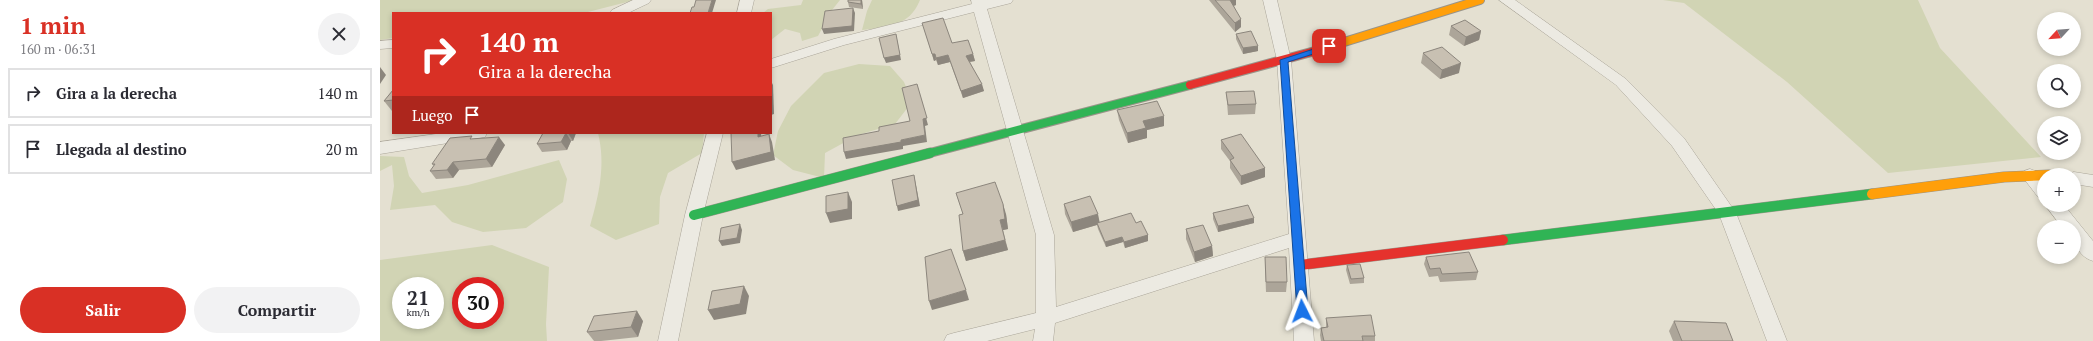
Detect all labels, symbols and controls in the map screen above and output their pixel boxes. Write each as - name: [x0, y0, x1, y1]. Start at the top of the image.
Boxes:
- text: 1 min: [20, 9, 86, 41]
- north arrow: [2037, 12, 2081, 56]
- map controls: [2037, 12, 2081, 264]
- button: close: [318, 13, 360, 55]
- text: 140 m: [478, 23, 559, 60]
- icon: right: [412, 28, 464, 80]
- pin: [1312, 29, 1346, 63]
- icon: arrive: [1318, 35, 1340, 57]
- text: 160 m · 06:31: [20, 40, 97, 58]
- text: Gira a la derecha: [478, 59, 612, 83]
- button: search: [2037, 64, 2081, 108]
- icon: right: [22, 82, 44, 104]
- text: Gira a la derecha: [56, 83, 177, 103]
- text: 140 m: [317, 83, 358, 103]
- icon: arrive: [461, 104, 483, 126]
- text: Luego: [412, 105, 453, 125]
- button: layers: [2037, 116, 2081, 160]
- icon: arrive: [22, 138, 44, 160]
- text: Llegada al destino: [56, 139, 187, 159]
- text: 20 m: [325, 139, 358, 159]
- button: +: [2037, 168, 2081, 212]
- button: −: [2037, 220, 2081, 264]
- speed limit sign: 30: [452, 277, 504, 329]
- text: 21: [407, 284, 429, 311]
- button: Salir: [20, 287, 186, 333]
- button: Compartir: [194, 287, 360, 333]
- position arrow: [1281, 290, 1323, 332]
- text: km/h: [406, 306, 430, 319]

